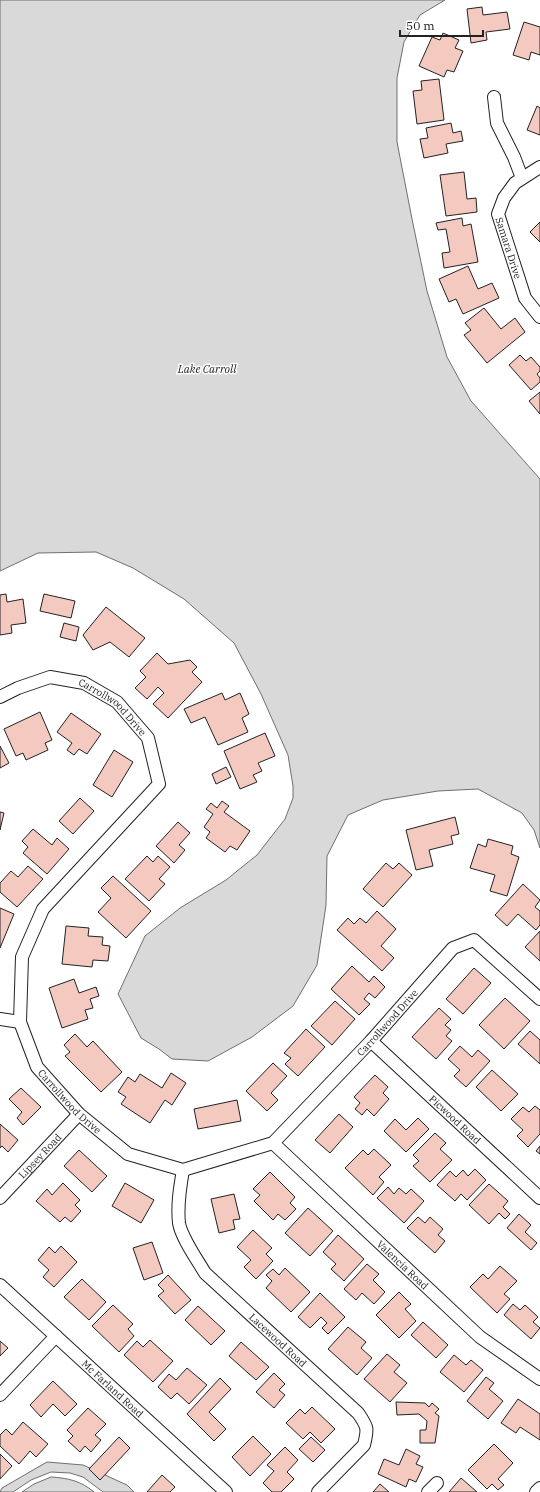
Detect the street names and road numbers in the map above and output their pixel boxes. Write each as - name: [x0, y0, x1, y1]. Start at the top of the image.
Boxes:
- street label: Samara Drive: [492, 216, 524, 280]
- street label: Carrollwood Drive: [78, 676, 149, 738]
- street label: Carrollwood Drive: [354, 987, 421, 1059]
- street label: Carrollwood Drive: [35, 1067, 104, 1137]
- street label: Picwood Road: [426, 1092, 484, 1147]
- street label: Lipsey Road: [16, 1131, 64, 1181]
- street label: Valencia Road: [374, 1238, 431, 1292]
- street label: Lacewood Road: [246, 1311, 309, 1370]
- street label: Mc Farland Road: [79, 1357, 146, 1420]

